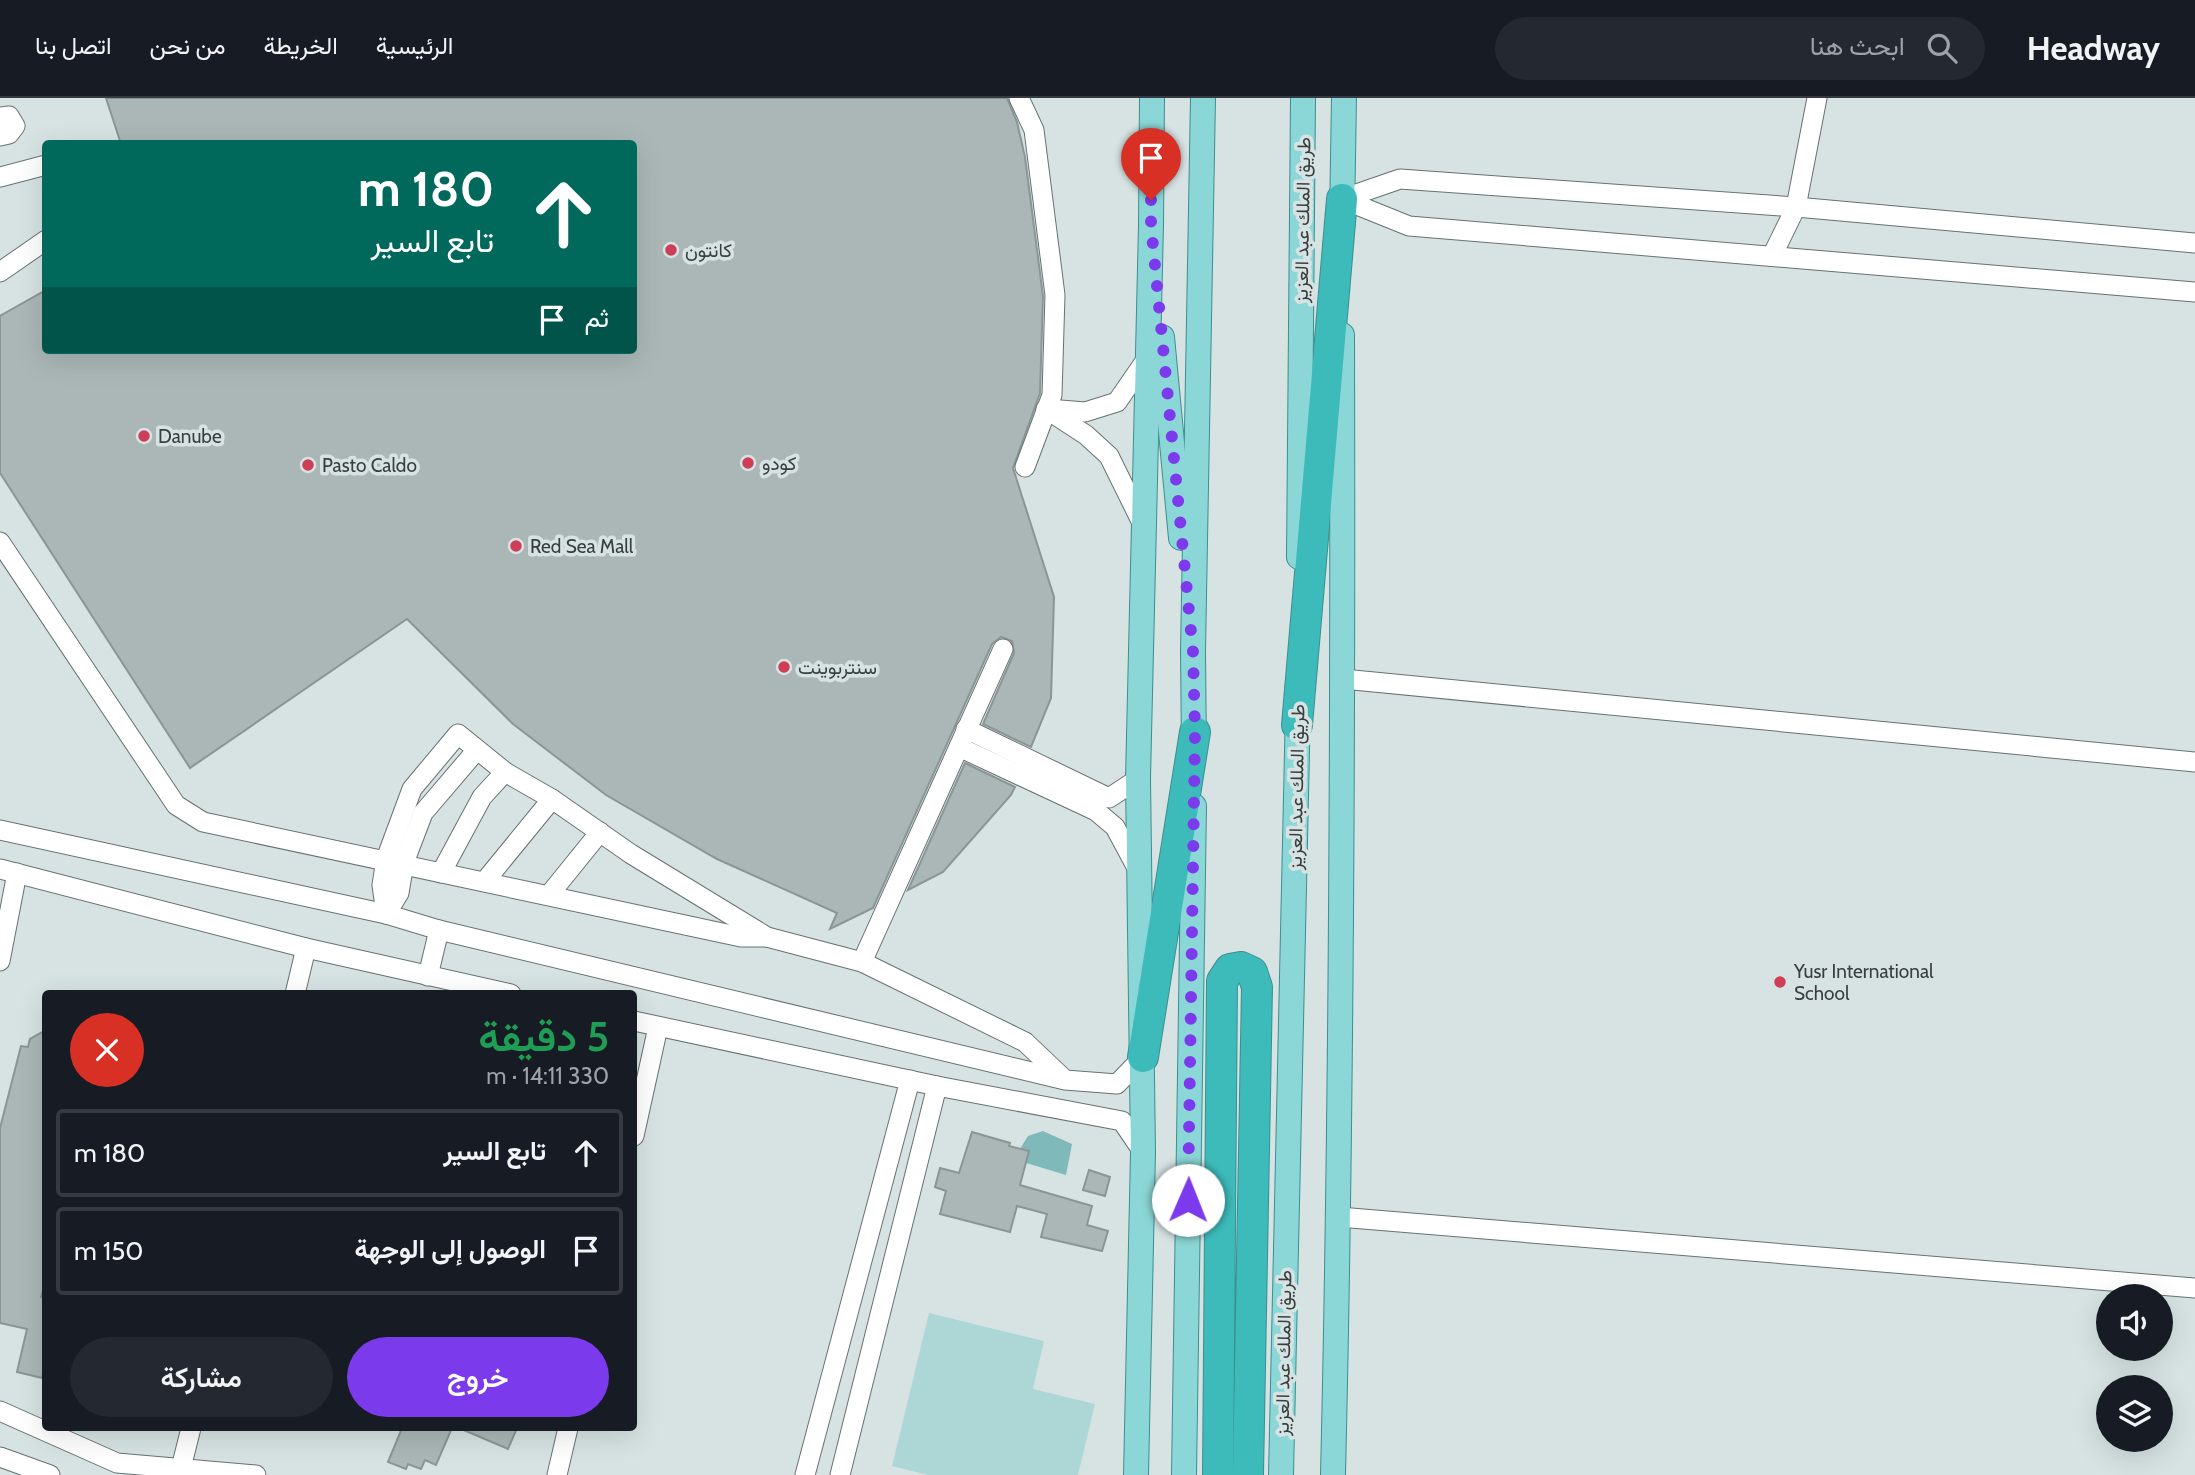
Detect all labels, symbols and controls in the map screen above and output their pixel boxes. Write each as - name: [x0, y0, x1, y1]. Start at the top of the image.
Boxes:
- search box: [1495, 17, 1985, 80]
- text: Headway: [2027, 28, 2160, 68]
- icon: search: [1923, 29, 1961, 67]
- text: ابحث هنا: [1810, 30, 1905, 62]
- text: اتصل بنا: [35, 31, 112, 60]
- text: من نحن: [150, 31, 226, 60]
- text: الخريطة: [264, 31, 338, 60]
- text: الرئيسية: [376, 31, 453, 60]
- pin: [1121, 128, 1181, 200]
- street label: طريق الملك عبد العزيز: [1290, 137, 1315, 304]
- icon: arrive: [1132, 139, 1170, 177]
- text: 180 m: [358, 159, 494, 218]
- icon: ahead: [518, 168, 609, 259]
- text: تابع السير: [370, 221, 494, 260]
- place label: كانتون: [685, 239, 732, 262]
- marker: كانتون: [663, 242, 679, 258]
- icon: arrive: [533, 301, 571, 339]
- text: ثم: [585, 302, 609, 334]
- place label: Danube: [158, 425, 222, 448]
- marker: Danube: [136, 428, 152, 444]
- place label: كودو: [762, 452, 796, 475]
- place label: Pasto Caldo: [322, 454, 417, 477]
- marker: كودو: [740, 455, 756, 471]
- marker: Pasto Caldo: [300, 457, 316, 473]
- place label: Red Sea Mall: [530, 535, 634, 558]
- marker: Red Sea Mall: [508, 538, 524, 554]
- place label: سنتربوينت: [798, 656, 877, 679]
- marker: سنتربوينت: [776, 659, 792, 675]
- street label: طريق الملك عبد العزيز: [1284, 704, 1309, 871]
- place label: Yusr International School: [1793, 960, 1934, 1005]
- marker: Yusr International School: [1772, 974, 1788, 990]
- text: 5 دقيقة: [478, 1010, 609, 1062]
- button: close: [70, 1013, 144, 1087]
- text: 330 m · 14:11: [486, 1062, 609, 1090]
- icon: ahead: [567, 1134, 605, 1172]
- text: تابع السير: [443, 1135, 546, 1167]
- text: 180 m: [74, 1137, 145, 1169]
- position arrow: [1151, 1163, 1225, 1237]
- icon: arrive: [567, 1232, 605, 1270]
- text: الوصول إلى الوجهة: [355, 1233, 546, 1265]
- text: 150 m: [74, 1235, 143, 1267]
- street label: طريق الملك عبد العزيز: [1271, 1270, 1296, 1437]
- map controls: [2096, 1284, 2173, 1452]
- button: sound: [2096, 1284, 2173, 1361]
- button: مشاركة: [70, 1337, 333, 1417]
- button: خروج: [347, 1337, 609, 1417]
- button: layers: [2096, 1375, 2173, 1452]

